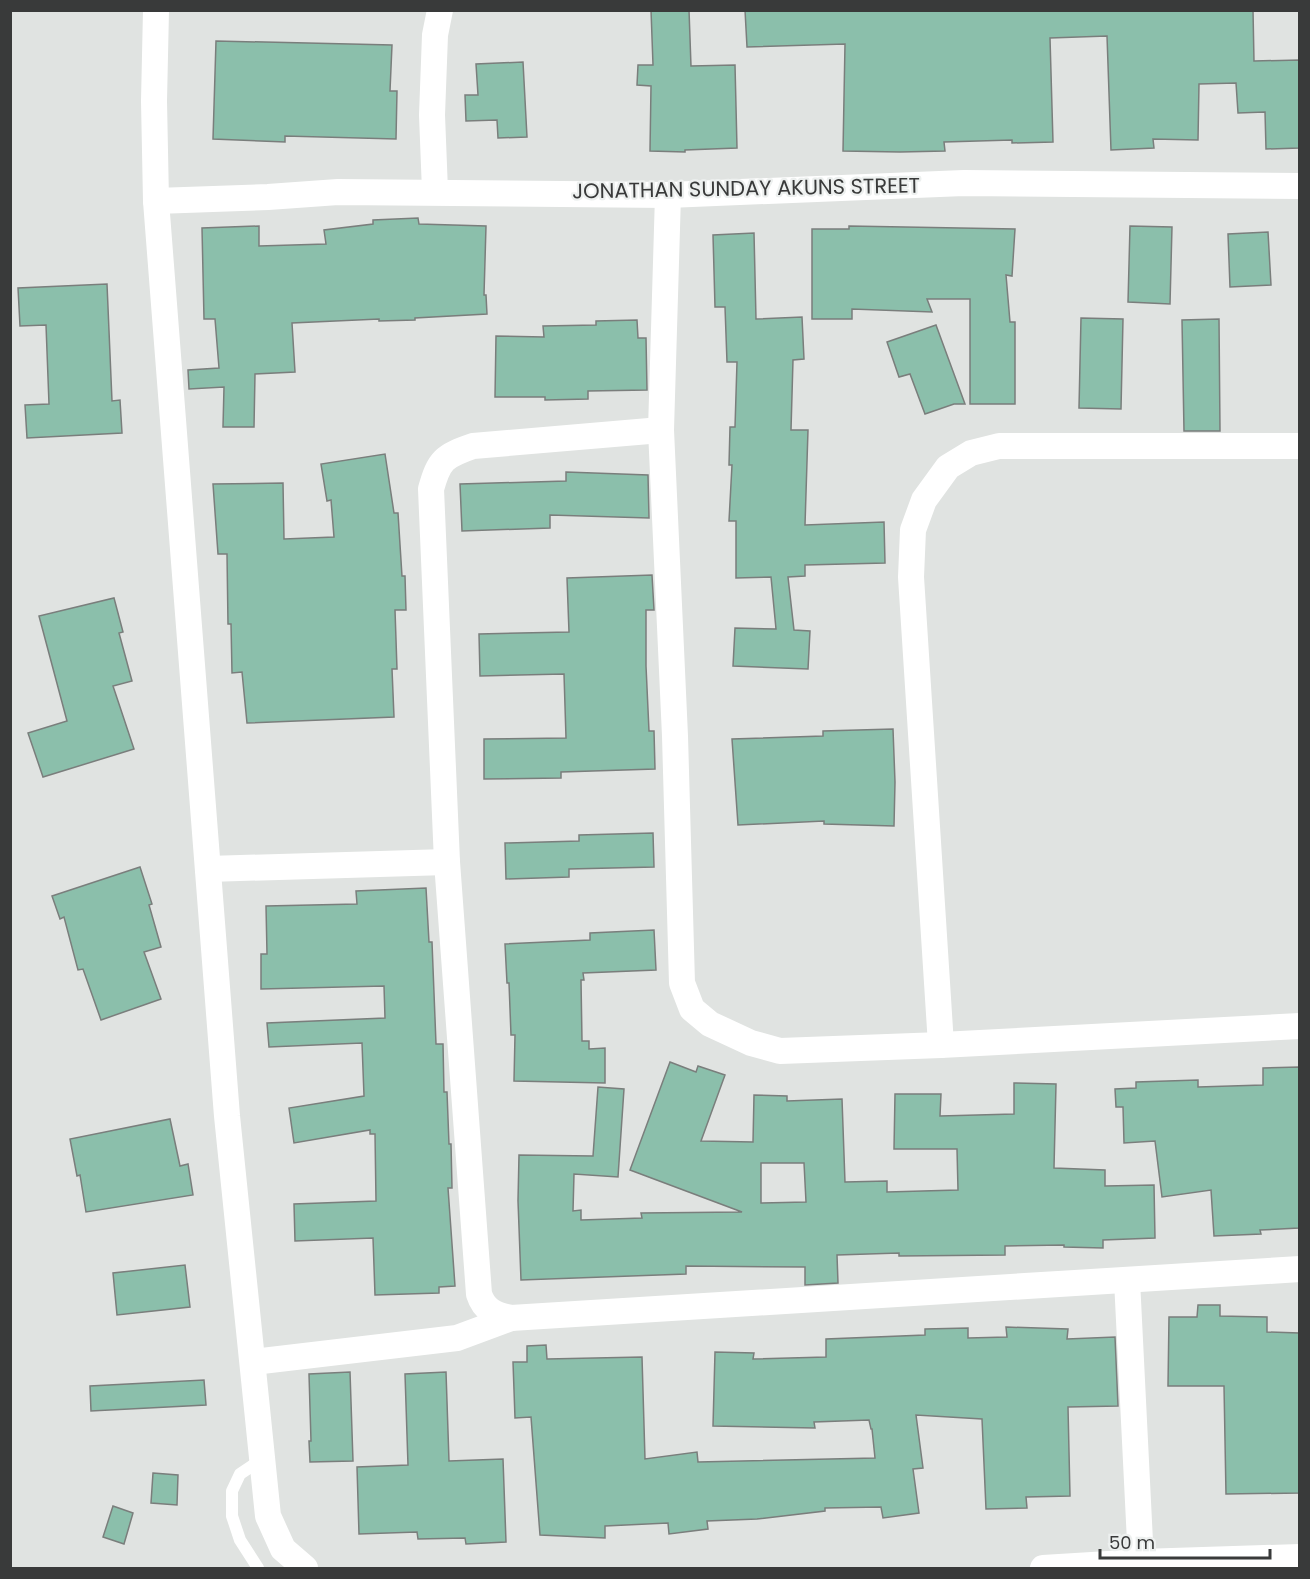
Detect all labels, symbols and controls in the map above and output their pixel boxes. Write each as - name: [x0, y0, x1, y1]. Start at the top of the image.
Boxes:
- street label: JONATHAN SUNDAY AKUNS STREET: [572, 170, 920, 206]
- scale bar: [1100, 1522, 1270, 1560]
- text: 50 m: [1109, 1530, 1155, 1555]

